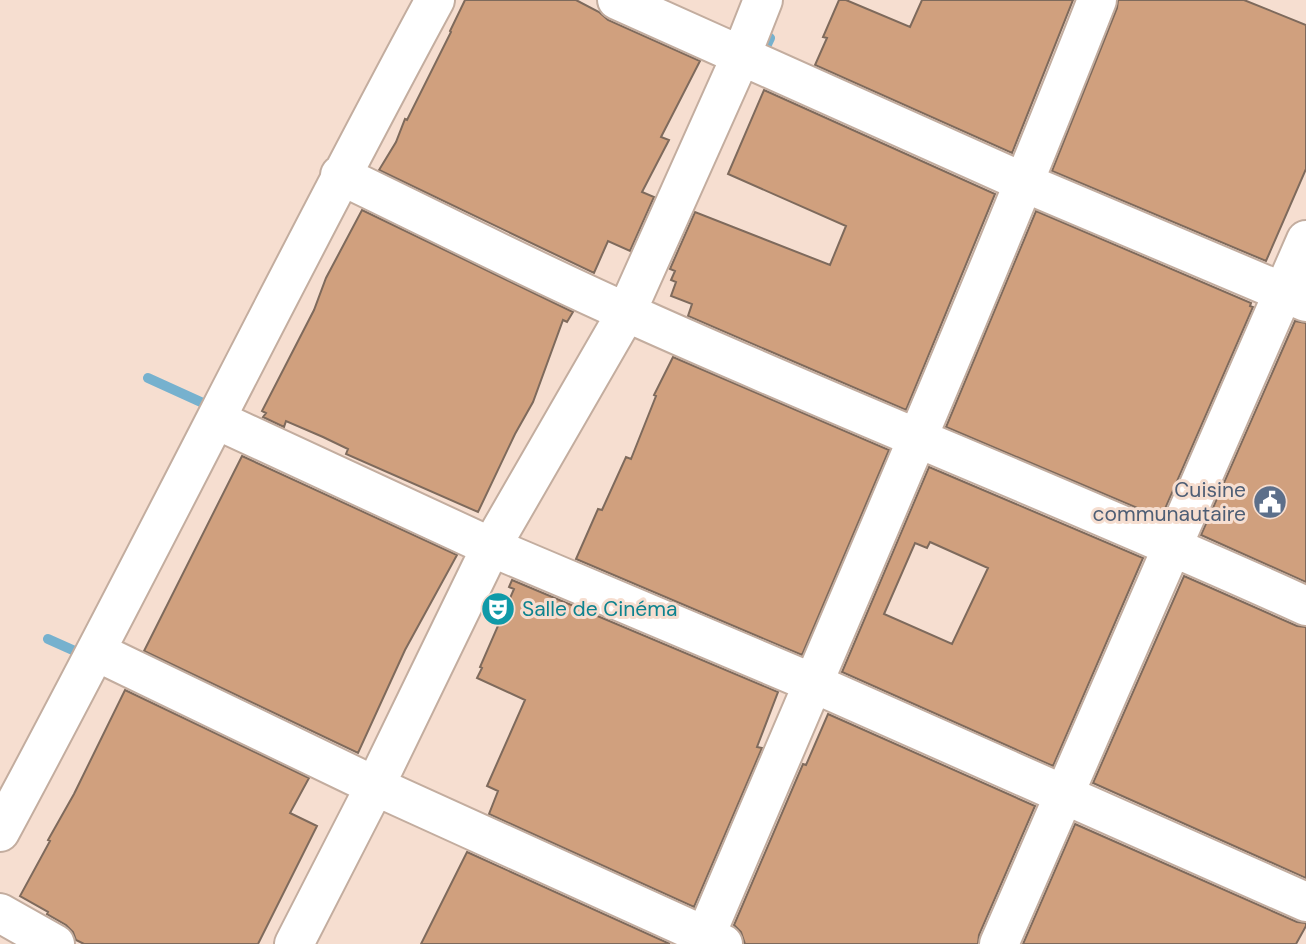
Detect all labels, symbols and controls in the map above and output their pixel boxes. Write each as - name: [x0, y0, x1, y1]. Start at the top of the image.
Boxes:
- place label: Cuisine communautaire: [1093, 476, 1246, 528]
- public building icon: Cuisine communautaire: [1251, 483, 1289, 521]
- theatre icon: Salle de Cinéma: [479, 590, 517, 628]
- place label: Salle de Cinéma: [522, 595, 677, 623]

